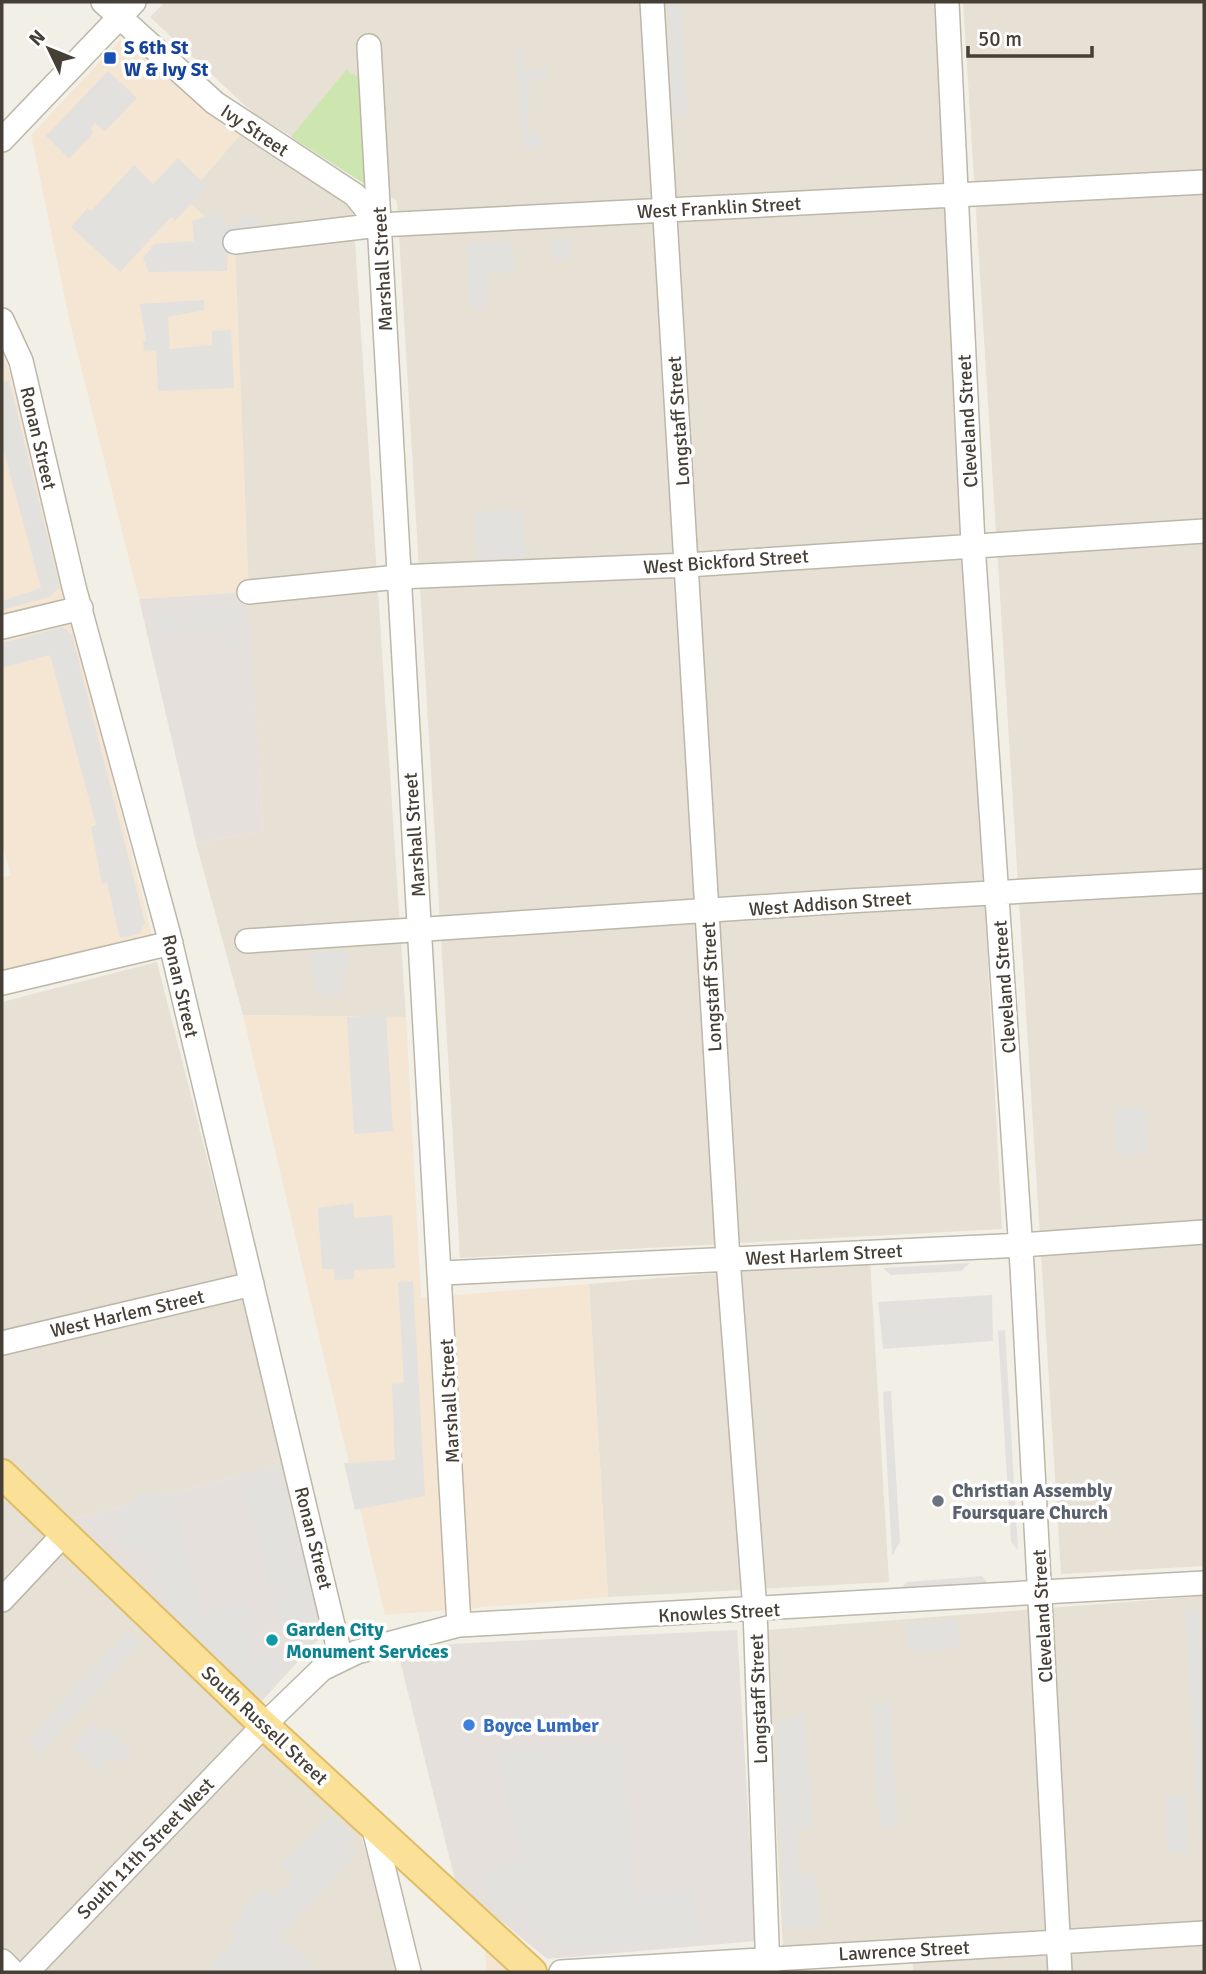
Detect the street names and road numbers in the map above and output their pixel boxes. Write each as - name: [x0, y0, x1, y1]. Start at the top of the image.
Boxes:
- street label: Ivy Street: [216, 99, 293, 162]
- street label: West Franklin Street: [636, 192, 802, 224]
- street label: Marshall Street: [368, 206, 398, 332]
- street label: Cleveland Street: [953, 353, 983, 488]
- street label: Longstaff Street: [662, 355, 696, 487]
- street label: Ronan Street: [15, 384, 62, 492]
- street label: West Bickford Street: [643, 544, 810, 580]
- street label: Marshall Street: [399, 771, 431, 898]
- street label: West Addison Street: [748, 886, 913, 922]
- street label: Cleveland Street: [988, 919, 1022, 1054]
- street label: Longstaff Street: [697, 921, 727, 1053]
- street label: Ronan Street: [157, 932, 204, 1040]
- street label: West Harlem Street: [745, 1239, 904, 1271]
- street label: West Harlem Street: [48, 1285, 207, 1343]
- street label: Marshall Street: [435, 1338, 465, 1464]
- street label: Ronan Street: [289, 1484, 337, 1592]
- street label: Cleveland Street: [1028, 1548, 1058, 1683]
- street label: Knowles Street: [658, 1598, 781, 1628]
- street label: Longstaff Street: [745, 1633, 773, 1764]
- street label: South Russell Street: [196, 1661, 333, 1791]
- street label: South 11th Street West: [72, 1773, 220, 1924]
- street label: Lawrence Street: [838, 1936, 971, 1966]

